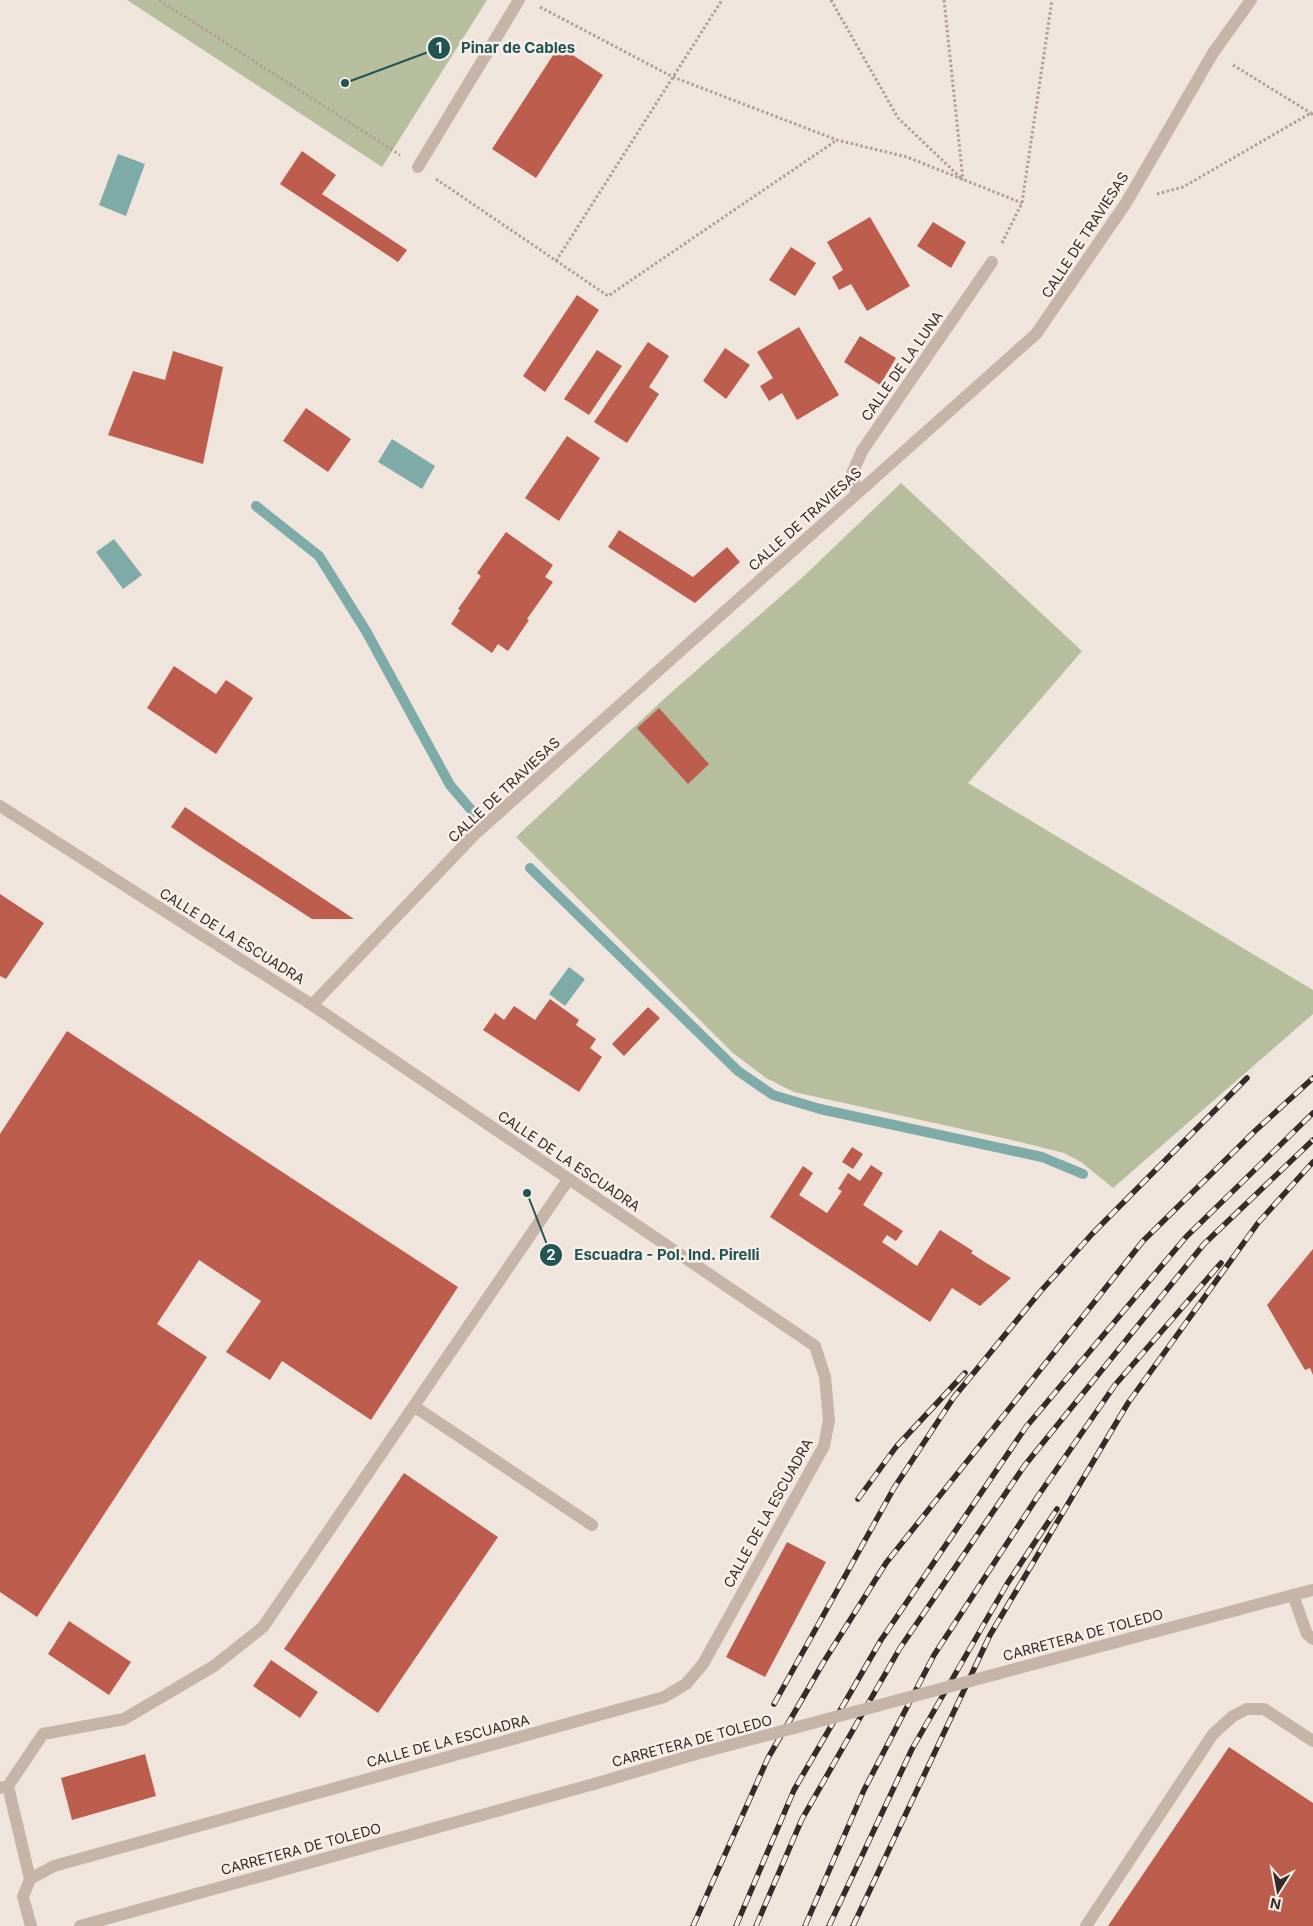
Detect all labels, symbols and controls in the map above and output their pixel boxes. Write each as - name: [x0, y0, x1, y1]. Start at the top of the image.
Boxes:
- callout: Pinar de Cables: [426, 33, 585, 63]
- text: 1: [436, 38, 442, 57]
- text: Pinar de Cables: [461, 38, 575, 57]
- street label: CALLE DE TRAVIESAS: [1038, 169, 1132, 301]
- street label: CALLE DE LA LUNA: [857, 307, 946, 424]
- street label: CALLE DE TRAVIESAS: [745, 463, 865, 574]
- street label: CALLE DE TRAVIESAS: [444, 733, 563, 846]
- street label: CALLE DE LA ESCUADRA: [157, 884, 308, 987]
- street label: CALLE DE LA ESCUADRA: [495, 1107, 644, 1215]
- callout: Escuadra - Pol. Ind. Pirelli: [539, 1240, 770, 1270]
- text: 2: [546, 1245, 556, 1264]
- text: Escuadra - Pol. Ind. Pirelli: [574, 1245, 760, 1264]
- street label: CALLE DE LA ESCUADRA: [719, 1435, 816, 1590]
- street label: CARRETERA DE TOLEDO: [1001, 1605, 1165, 1664]
- street label: CALLE DE LA ESCUADRA: [365, 1710, 532, 1770]
- street label: CARRETERA DE TOLEDO: [610, 1711, 774, 1770]
- street label: CARRETERA DE TOLEDO: [219, 1819, 383, 1878]
- north arrow: [1253, 1866, 1303, 1916]
- text: N: [1269, 1895, 1282, 1914]

